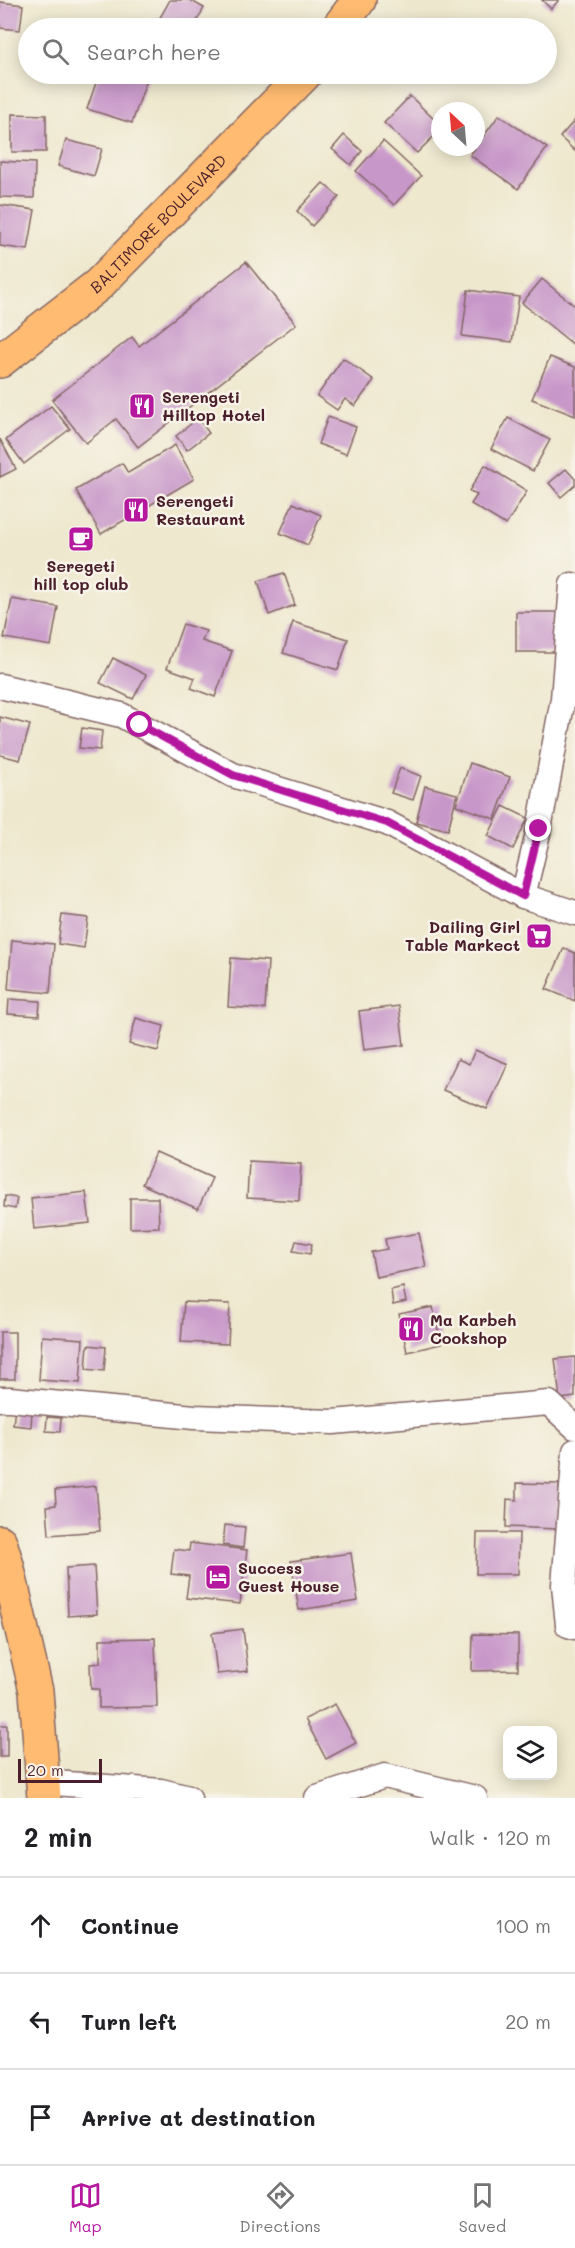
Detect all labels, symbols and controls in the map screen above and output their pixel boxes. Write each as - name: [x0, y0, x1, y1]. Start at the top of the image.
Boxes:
- search box: [18, 18, 557, 84]
- icon: search: [39, 35, 72, 68]
- text: Search here: [87, 37, 221, 66]
- north arrow: [431, 102, 485, 156]
- street label: BALTIMORE BOULEVARD: [86, 149, 231, 297]
- place label: Serengeti Hilltop Hotel: [162, 386, 265, 425]
- restaurant icon: Serengeti Hilltop Hotel: [127, 391, 157, 421]
- place label: Serengeti Restaurant: [156, 490, 245, 529]
- restaurant icon: Serengeti Restaurant: [121, 495, 151, 525]
- cafe icon: Seregeti hill top club: [66, 524, 96, 554]
- place label: Seregeti hill top club: [34, 555, 129, 594]
- route start: [126, 711, 152, 737]
- route end: [525, 815, 551, 841]
- place label: Dailing Girl Table Markect: [405, 916, 520, 955]
- supermarket icon: Dailing Girl Table Markect: [524, 921, 554, 951]
- place label: Ma Karbeh Cookshop: [430, 1309, 516, 1348]
- restaurant icon: Ma Karbeh Cookshop: [396, 1314, 426, 1344]
- place label: Success Guest House: [238, 1557, 339, 1596]
- hotel icon: Success Guest House: [203, 1562, 233, 1592]
- map controls: [503, 1726, 557, 1780]
- button: layers: [503, 1726, 557, 1780]
- scale bar: [18, 1756, 102, 1784]
- text: 20 m: [27, 1759, 64, 1780]
- text: 2 min: [24, 1820, 92, 1854]
- text: Walk · 120 m: [429, 1824, 551, 1850]
- icon: ahead: [24, 1909, 57, 1942]
- text: Continue: [81, 1911, 179, 1940]
- text: 100 m: [495, 1912, 551, 1938]
- icon: left: [24, 2005, 57, 2038]
- text: Turn left: [81, 2007, 177, 2036]
- text: 20 m: [505, 2008, 551, 2034]
- icon: arrive: [24, 2101, 57, 2134]
- text: Arrive at destination: [81, 2103, 316, 2132]
- tab: Map: [69, 2179, 102, 2236]
- tab: Directions: [240, 2179, 321, 2236]
- tab: Saved: [459, 2179, 506, 2236]

